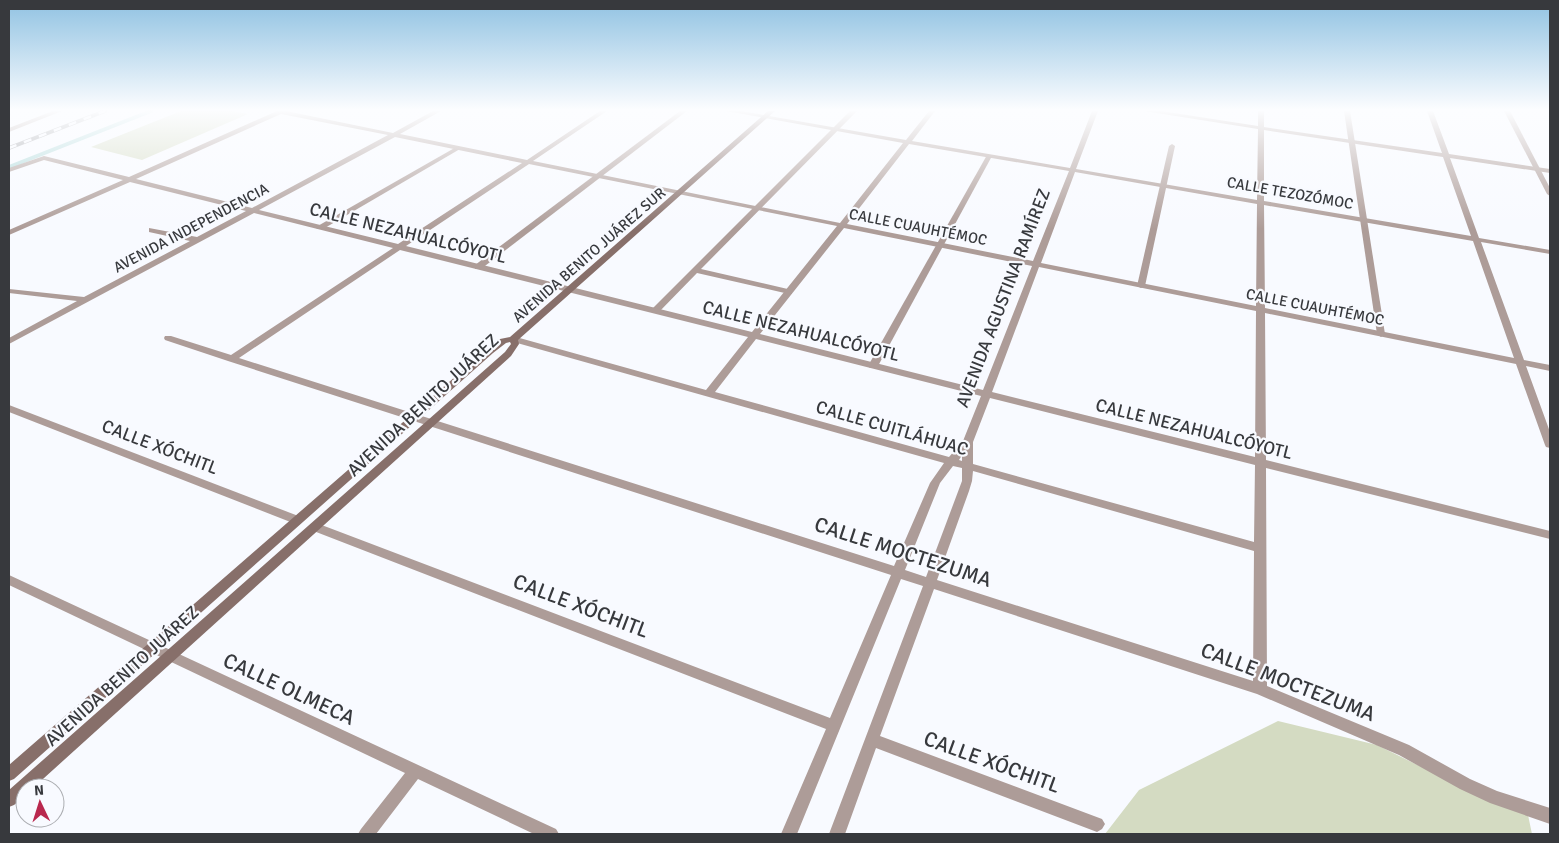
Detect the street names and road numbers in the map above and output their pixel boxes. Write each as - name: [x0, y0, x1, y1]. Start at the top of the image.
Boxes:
- street label: CALLE TEZOZÓMOC: [1225, 172, 1355, 213]
- street label: AVENIDA INDEPENDENCIA: [110, 179, 272, 277]
- street label: AVENIDA BENITO JUÁREZ SUR: [508, 183, 669, 326]
- street label: AVENIDA AGUSTINA RAMÍREZ: [951, 186, 1055, 410]
- street label: CALLE NEZAHUALCÓYOTL: [307, 198, 509, 268]
- street label: CALLE CUAUHTÉMOC: [847, 204, 989, 249]
- street label: CALLE CUAUHTÉMOC: [1244, 284, 1386, 329]
- street label: CALLE NEZAHUALCÓYOTL: [700, 296, 902, 366]
- street label: AVENIDA BENITO JUÁREZ: [343, 329, 503, 481]
- street label: CALLE NEZAHUALCÓYOTL: [1093, 394, 1295, 464]
- street label: CALLE CUITLÁHUAC: [813, 396, 971, 460]
- street label: CALLE XÓCHITL: [99, 415, 221, 479]
- street label: CALLE MOCTEZUMA: [811, 511, 995, 593]
- street label: CALLE XÓCHITL: [509, 568, 653, 644]
- street label: AVENIDA BENITO JUÁREZ: [41, 601, 203, 751]
- street label: CALLE MOCTEZUMA: [1197, 637, 1379, 727]
- street label: CALLE OLMECA: [219, 647, 359, 731]
- street label: CALLE XÓCHITL: [920, 725, 1064, 799]

